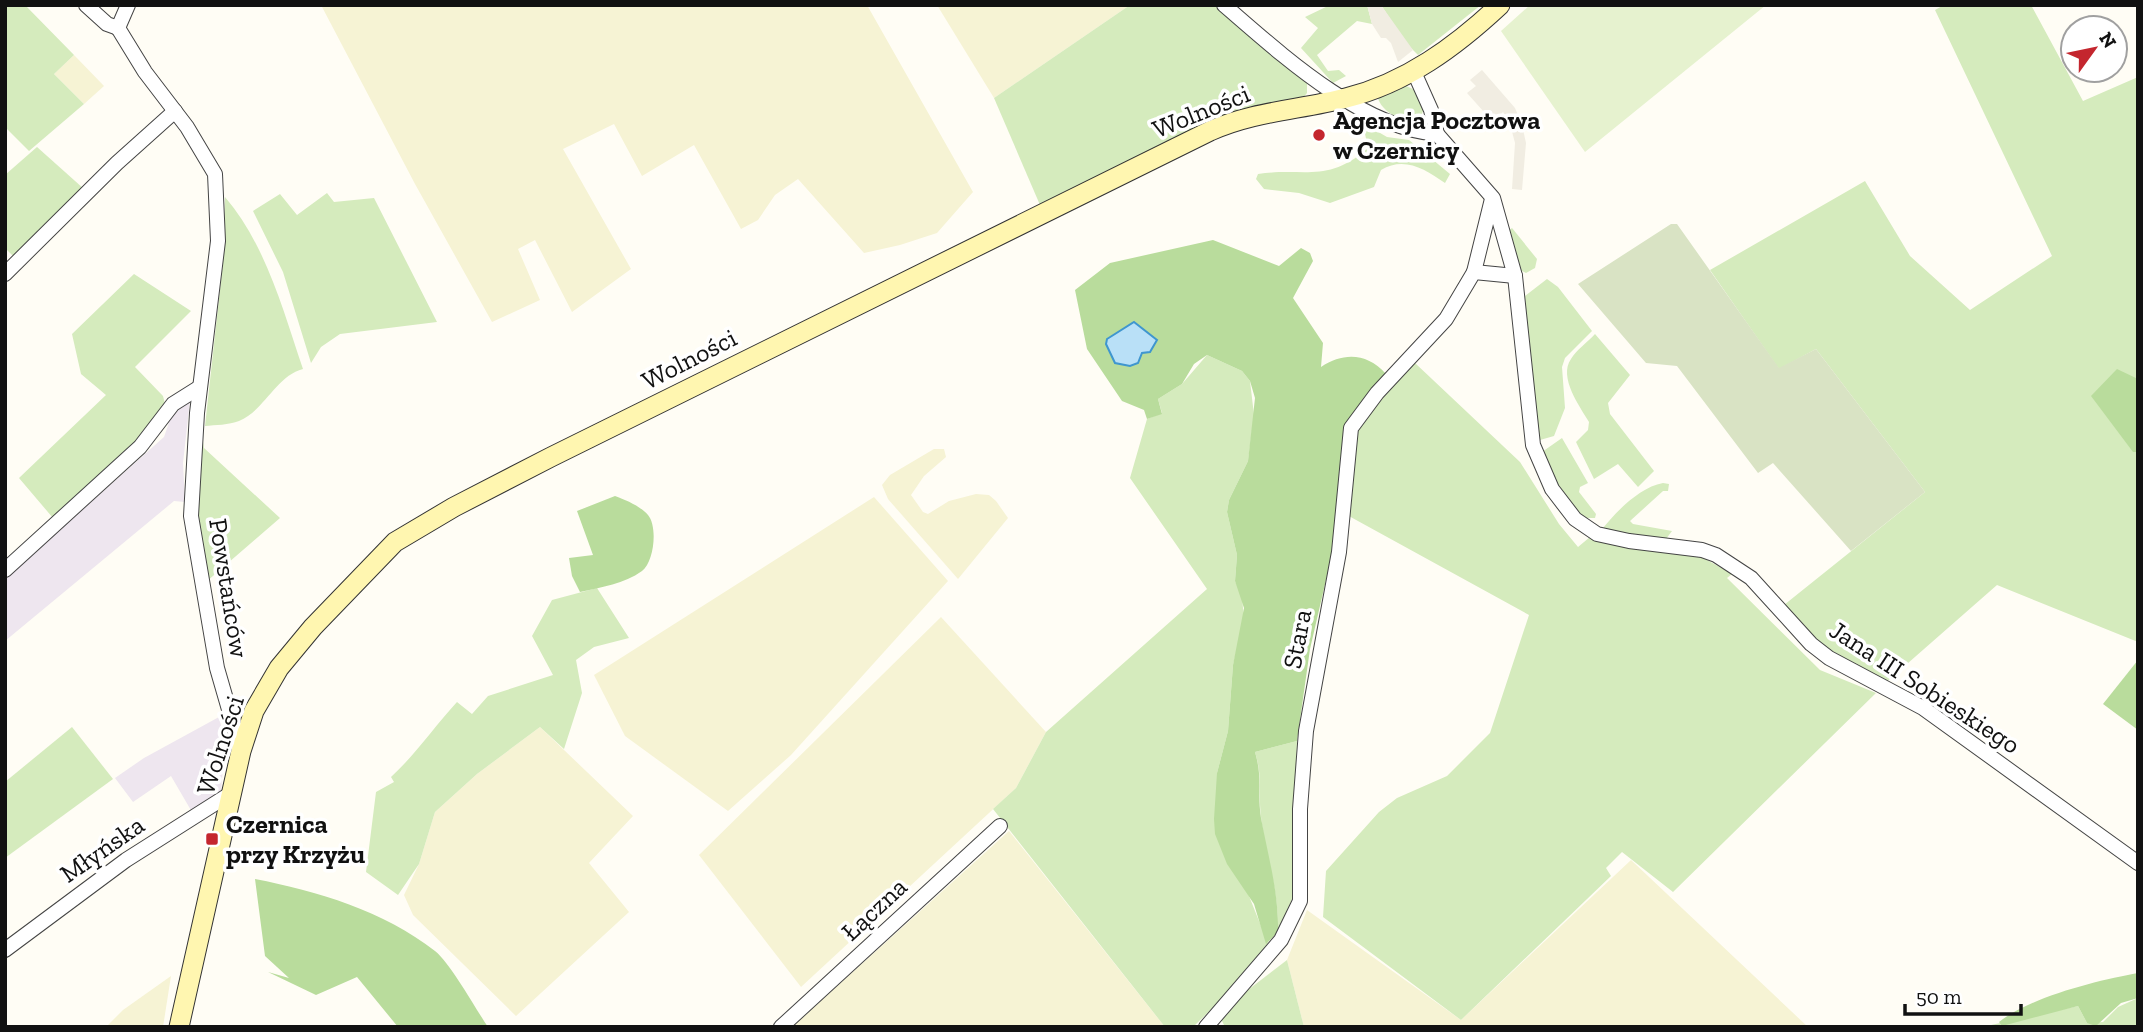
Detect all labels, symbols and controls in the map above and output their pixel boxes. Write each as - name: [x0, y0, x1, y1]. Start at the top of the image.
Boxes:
- north arrow: [2059, 14, 2129, 84]
- text: N: [2094, 28, 2121, 52]
- street label: Wolności: [1148, 77, 1254, 145]
- place label: Agencja Pocztowa w Czernicy: [1333, 104, 1540, 166]
- marker: Agencja Pocztowa w Czernicy: [1311, 127, 1327, 143]
- street label: Wolności: [636, 322, 742, 396]
- street label: Powstańców: [202, 516, 256, 660]
- street label: Stara: [1276, 606, 1318, 671]
- street label: Jana III Sobieskiego: [1824, 613, 2026, 761]
- street label: Wolności: [189, 691, 251, 799]
- street label: Młyńska: [54, 808, 151, 890]
- place label: Czernica przy Krzyżu: [226, 808, 365, 870]
- marker: Czernica przy Krzyżu: [204, 831, 220, 847]
- street label: Łączna: [834, 870, 914, 947]
- scale bar: [1905, 972, 2021, 1016]
- text: 50 m: [1916, 984, 1962, 1009]

